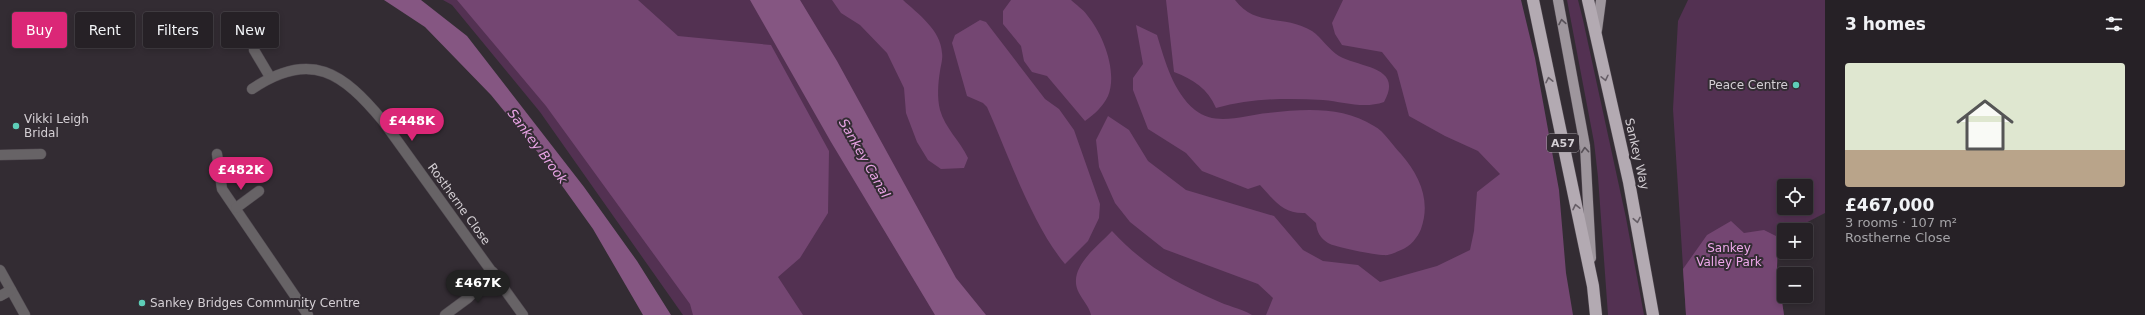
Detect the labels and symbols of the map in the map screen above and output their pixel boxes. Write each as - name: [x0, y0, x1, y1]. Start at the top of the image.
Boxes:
- one-way arrow: [1558, 19, 1567, 25]
- one-way arrow: [1601, 75, 1609, 81]
- one-way arrow: [1546, 77, 1554, 83]
- place label: Peace Centre: [1709, 78, 1788, 92]
- marker: Peace Centre: [1791, 80, 1801, 90]
- water label: Sankey Brook: [505, 106, 571, 187]
- pin: £448K: [384, 108, 440, 142]
- place label: Vikki Leigh Bridal: [24, 112, 89, 140]
- water label: Sankey Canal: [836, 116, 893, 201]
- street label: Sankey Way: [1622, 117, 1652, 191]
- marker: Vikki Leigh Bridal: [11, 121, 21, 131]
- road number: A57: [1547, 134, 1579, 152]
- one-way arrow: [1580, 147, 1589, 153]
- pin: £482K: [213, 157, 269, 191]
- street label: Rostherne Close: [425, 161, 493, 247]
- one-way arrow: [1573, 204, 1581, 210]
- one-way arrow: [1632, 217, 1640, 223]
- park label: Sankey Valley Park: [1696, 241, 1762, 269]
- pin: £467K: [450, 270, 506, 304]
- place label: Sankey Bridges Community Centre: [150, 296, 360, 310]
- marker: Sankey Bridges Community Centre: [137, 298, 147, 308]

